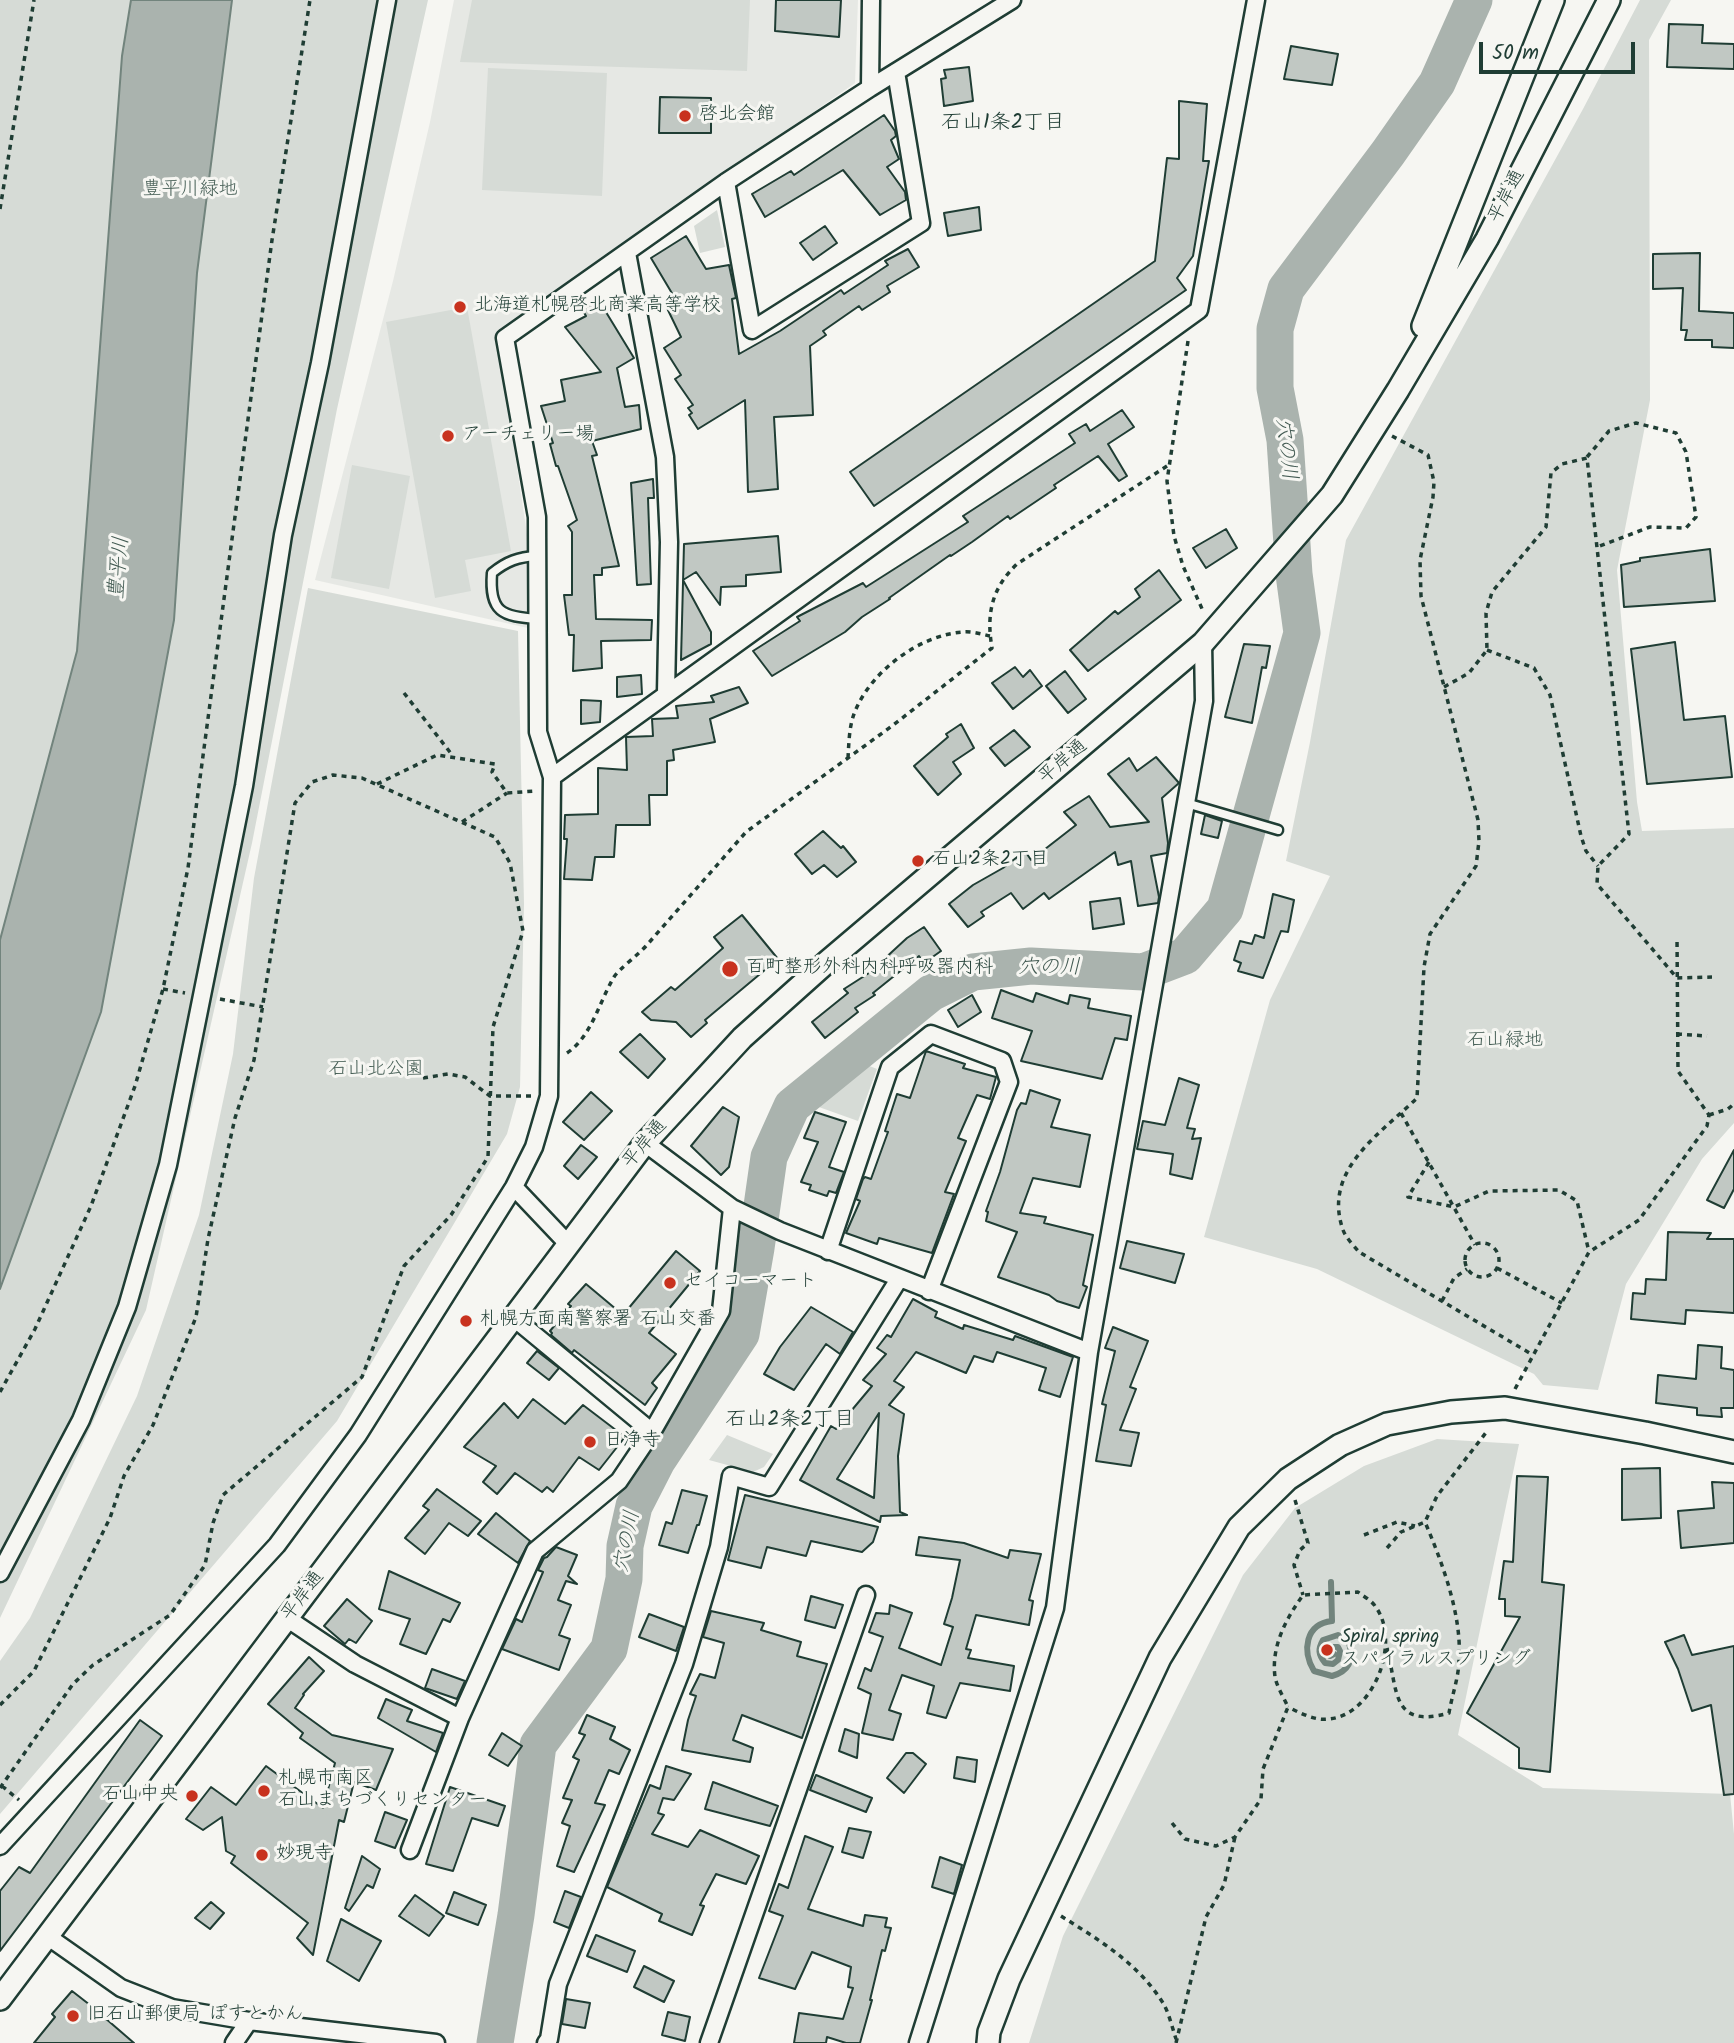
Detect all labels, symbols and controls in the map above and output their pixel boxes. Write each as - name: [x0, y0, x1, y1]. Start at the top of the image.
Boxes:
- scale bar: [1482, 28, 1638, 72]
- text: 50 m: [1492, 37, 1539, 70]
- place label: 啓北会館: [699, 105, 775, 127]
- marker: 啓北会館: [677, 108, 693, 124]
- district label: 石山1条2丁目: [941, 111, 1065, 137]
- street label: 平岸通: [1485, 166, 1531, 228]
- park label: 豊平川緑地: [143, 180, 237, 202]
- place label: 北海道札幌啓北商業高等学校: [474, 296, 721, 318]
- marker: 北海道札幌啓北商業高等学校: [452, 299, 468, 315]
- water label: 穴の川: [1268, 416, 1300, 482]
- place label: アーチェリー場: [462, 425, 594, 447]
- marker: アーチェリー場: [440, 428, 456, 444]
- water label: 豊平川: [106, 536, 136, 600]
- street label: 平岸通: [1035, 736, 1093, 790]
- place label: 石山2条2丁目: [932, 850, 1049, 872]
- marker: 石山2条2丁目: [910, 853, 926, 869]
- water label: 穴の川: [1018, 956, 1080, 982]
- place label: 百町整形外科内科呼吸器内科: [746, 958, 993, 980]
- marker: 百町整形外科内科呼吸器内科: [720, 959, 740, 979]
- park label: 石山緑地: [1467, 1031, 1543, 1053]
- park label: 石山北公園: [329, 1060, 423, 1082]
- street label: 平岸通: [619, 1116, 673, 1174]
- place label: セイコーマート: [684, 1272, 817, 1294]
- marker: セイコーマート: [662, 1275, 678, 1291]
- place label: 札幌方面南警察署 石山交番: [480, 1310, 716, 1332]
- marker: 札幌方面南警察署 石山交番: [458, 1313, 474, 1329]
- district label: 石山2条2丁目: [725, 1408, 855, 1434]
- place label: 日浄寺: [604, 1431, 661, 1453]
- marker: 日浄寺: [582, 1434, 598, 1450]
- water label: 穴の川: [611, 1509, 647, 1575]
- street label: 平岸通: [278, 1567, 330, 1627]
- place label: Spiral spring スパイラルスプリング: [1341, 1628, 1531, 1672]
- marker: Spiral spring スパイラルスプリング: [1319, 1642, 1335, 1658]
- place label: 札幌市南区 石山まちづくりセンター: [278, 1769, 487, 1813]
- marker: 札幌市南区 石山まちづくりセンター: [256, 1783, 272, 1799]
- place label: 石山中央: [102, 1785, 178, 1807]
- marker: 石山中央: [184, 1788, 200, 1804]
- place label: 妙現寺: [276, 1844, 333, 1866]
- marker: 妙現寺: [254, 1847, 270, 1863]
- place label: 旧石山郵便局 ぽすとかん: [87, 2005, 304, 2027]
- marker: 旧石山郵便局 ぽすとかん: [65, 2008, 81, 2024]

